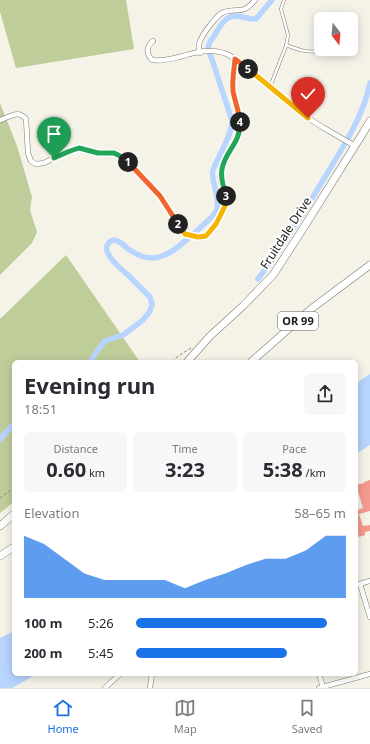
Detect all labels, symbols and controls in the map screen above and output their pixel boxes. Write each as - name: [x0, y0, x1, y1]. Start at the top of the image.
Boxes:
- north arrow: [314, 12, 358, 56]
- map controls: [314, 12, 358, 56]
- pin: 5: [238, 59, 258, 79]
- text: 5: [245, 61, 251, 76]
- pin: [291, 77, 325, 118]
- icon: check: [297, 83, 319, 105]
- pin: 4: [230, 112, 250, 132]
- text: 4: [237, 114, 243, 129]
- pin: [37, 117, 71, 158]
- icon: arrive: [43, 123, 65, 145]
- pin: 1: [118, 152, 138, 172]
- text: 1: [125, 154, 131, 169]
- pin: 3: [216, 186, 236, 206]
- text: 3: [223, 188, 229, 203]
- street label: Fruitdale Drive: [256, 193, 315, 272]
- pin: 2: [168, 214, 188, 234]
- text: 2: [175, 216, 181, 231]
- road number: OR 99: [278, 312, 318, 330]
- text: Evening run: [24, 370, 155, 400]
- button: share: [304, 373, 346, 415]
- text: 18:51: [24, 400, 57, 418]
- text: Distance: [53, 441, 98, 456]
- text: Time: [172, 441, 198, 456]
- text: Pace: [282, 441, 306, 456]
- text: 0.60: [46, 456, 86, 483]
- text: 3:23: [165, 456, 205, 483]
- text: 5:38: [263, 456, 303, 483]
- text: km: [86, 465, 105, 480]
- text: /km: [303, 465, 326, 480]
- text: Elevation: [24, 504, 80, 522]
- text: 58–65 m: [294, 504, 346, 522]
- text: 100 m: [24, 614, 62, 632]
- text: 5:26: [88, 614, 114, 632]
- text: 200 m: [24, 644, 62, 662]
- text: 5:45: [88, 644, 114, 662]
- tab: Home: [48, 697, 79, 736]
- tab: Map: [174, 697, 197, 736]
- tab: Saved: [292, 697, 323, 736]

